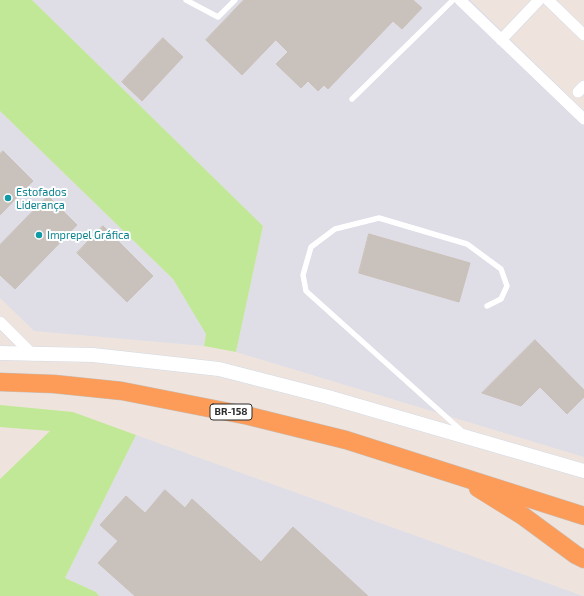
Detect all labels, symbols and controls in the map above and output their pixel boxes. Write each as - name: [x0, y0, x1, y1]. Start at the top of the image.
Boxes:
- place label: Estofados Liderança: [16, 185, 67, 211]
- marker: Estofados Liderança: [3, 193, 13, 203]
- place label: Imprepel Gráfica: [47, 228, 130, 242]
- marker: Imprepel Gráfica: [34, 230, 44, 240]
- road number: BR-158: [210, 404, 252, 420]

